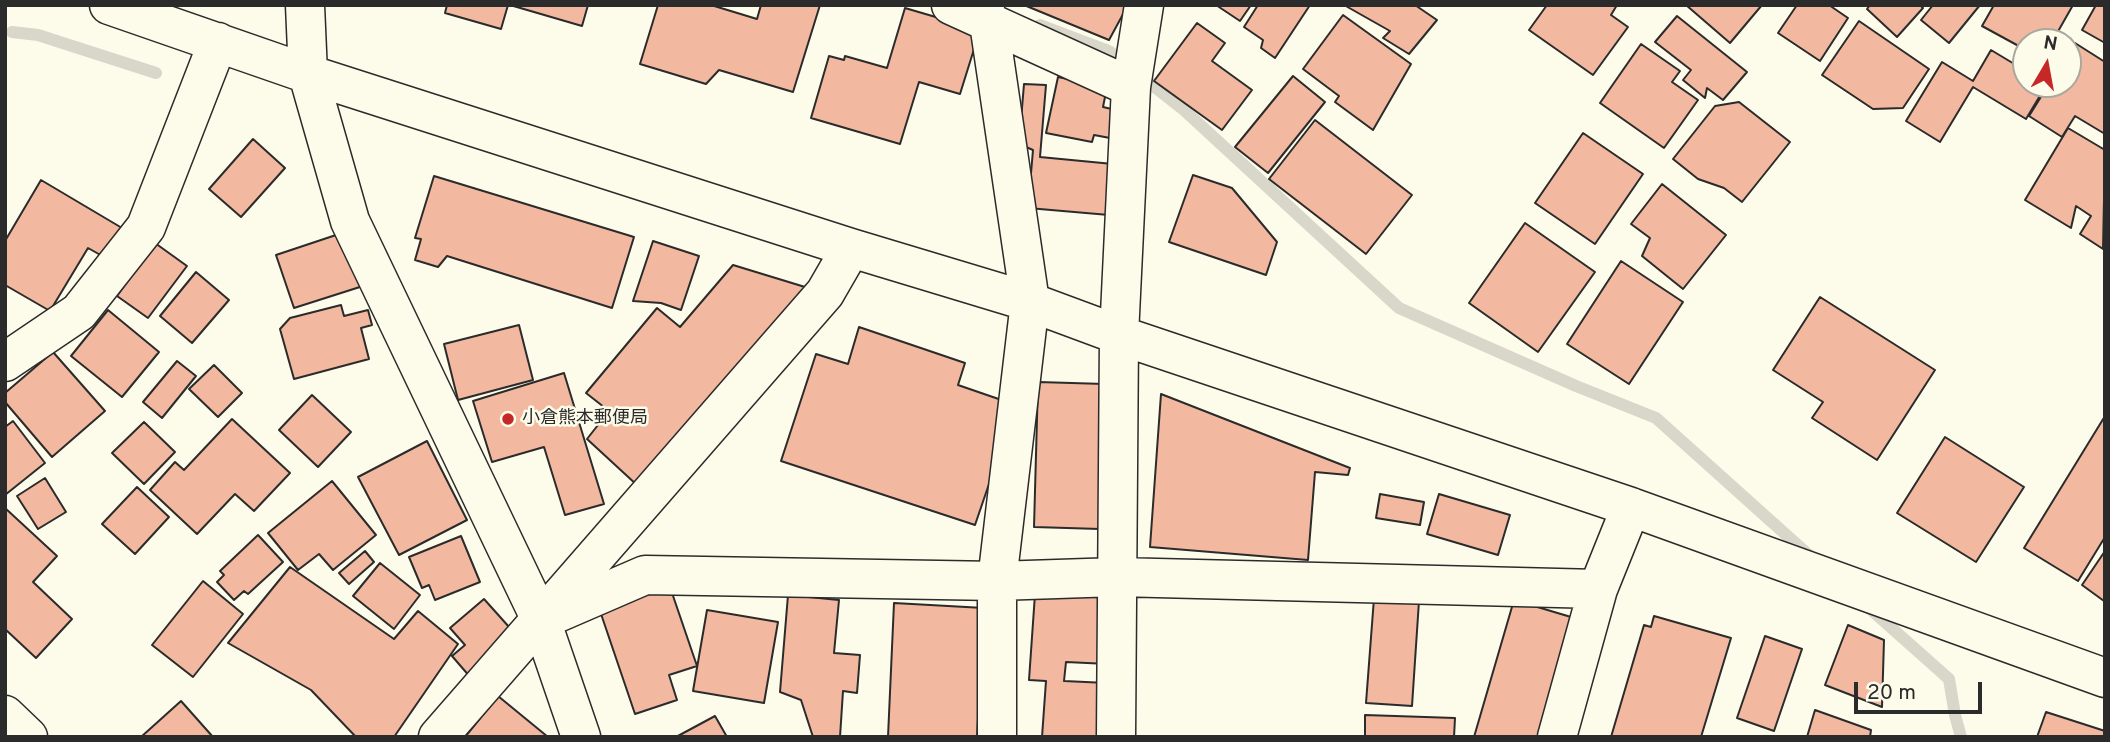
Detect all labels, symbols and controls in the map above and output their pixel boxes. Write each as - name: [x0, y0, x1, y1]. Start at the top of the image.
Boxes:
- north arrow: [2012, 28, 2082, 98]
- text: N: [2041, 31, 2059, 57]
- place label: 小倉熊本郵便局: [522, 408, 648, 430]
- marker: 小倉熊本郵便局: [500, 411, 516, 427]
- scale bar: [1858, 668, 1986, 712]
- text: 20 m: [1867, 680, 1916, 707]

